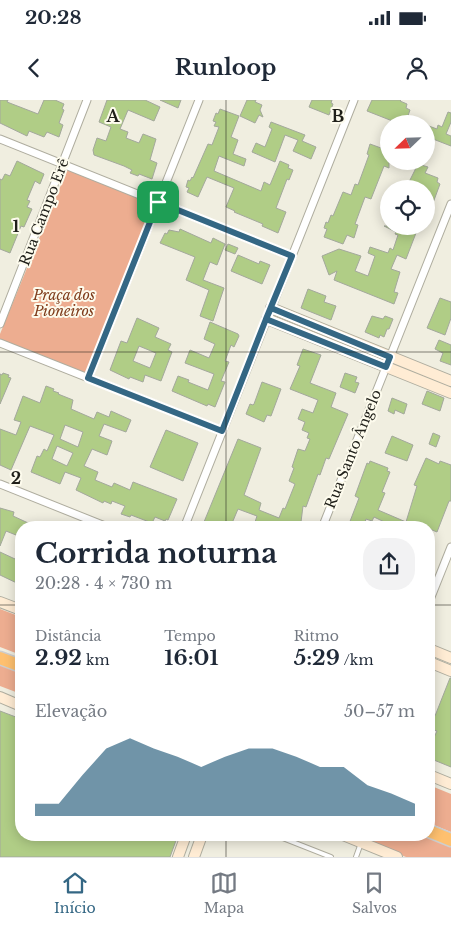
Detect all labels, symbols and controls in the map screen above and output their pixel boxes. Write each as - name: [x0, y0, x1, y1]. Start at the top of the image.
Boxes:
- text: 20:28: [25, 6, 82, 29]
- icon: back: [20, 54, 48, 82]
- text: Runloop: [175, 54, 276, 81]
- icon: person: [403, 54, 431, 82]
- text: A: [106, 106, 121, 126]
- text: B: [332, 106, 345, 126]
- north arrow: [380, 115, 435, 170]
- map controls: [380, 115, 435, 235]
- street label: Rua Campo Erê: [15, 156, 73, 268]
- button: locate: [380, 180, 435, 235]
- pin: [137, 181, 179, 223]
- icon: arrive: [144, 188, 172, 216]
- text: 1: [13, 216, 20, 236]
- park label: Praça dos Pioneiros: [32, 286, 95, 320]
- street label: Rua Santo Ângelo: [320, 386, 385, 511]
- text: 2: [11, 468, 21, 488]
- text: Corrida noturna: [35, 536, 277, 571]
- button: share: [363, 538, 415, 590]
- text: 20:28 · 4 × 730 m: [35, 573, 172, 593]
- text: Distância: [35, 627, 101, 645]
- text: Tempo: [164, 627, 216, 645]
- text: Ritmo: [294, 627, 339, 645]
- text: 2.92: [35, 645, 82, 671]
- text: 16:01: [164, 645, 219, 671]
- text: 5:29: [294, 645, 340, 671]
- text: km: [82, 651, 110, 669]
- text: /km: [340, 651, 374, 669]
- text: Elevação: [35, 701, 107, 721]
- text: 50–57 m: [344, 701, 415, 721]
- tab: Início: [54, 869, 96, 917]
- tab: Mapa: [204, 869, 244, 917]
- tab: Salvos: [352, 869, 397, 917]

